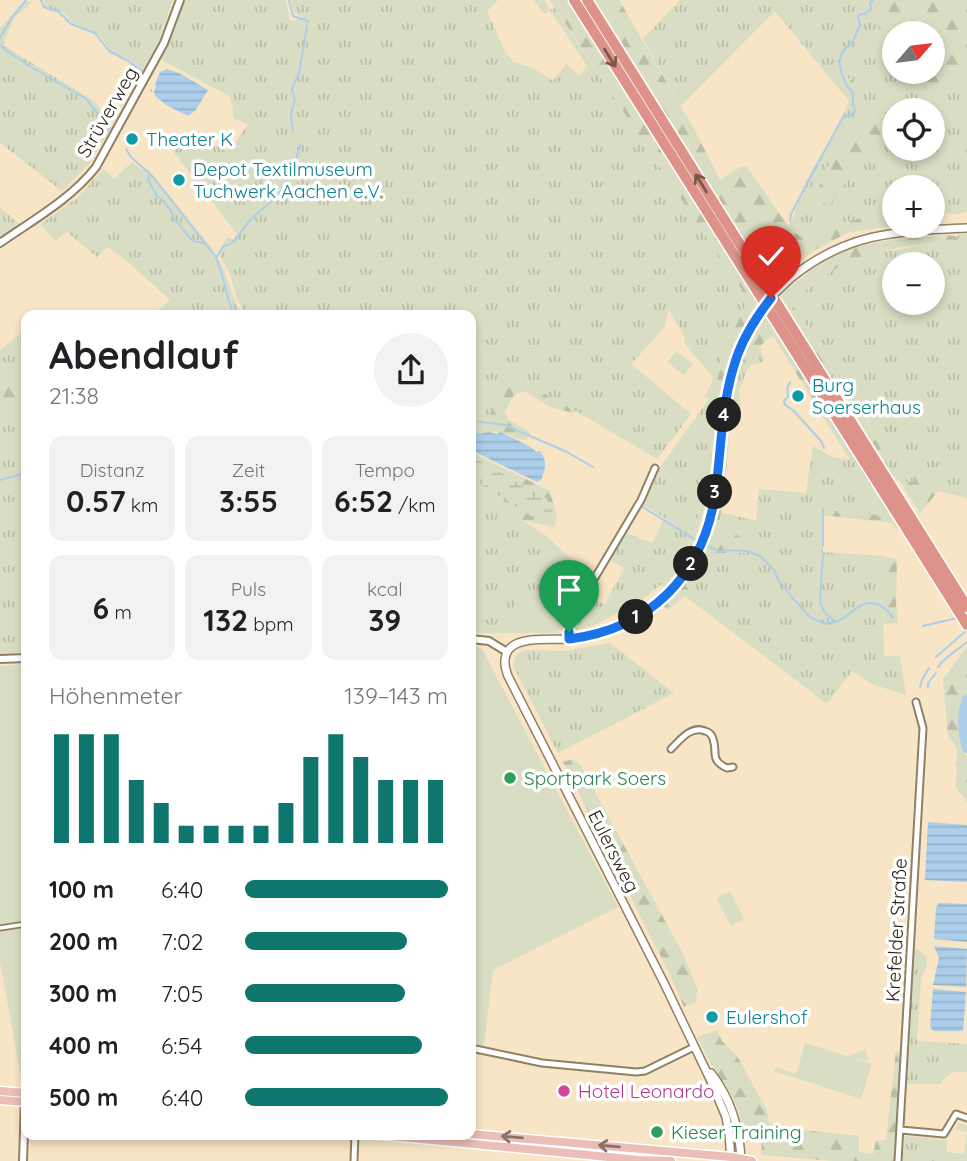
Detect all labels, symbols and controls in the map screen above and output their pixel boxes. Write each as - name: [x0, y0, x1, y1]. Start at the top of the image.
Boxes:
- north arrow: [882, 21, 945, 84]
- map controls: [882, 21, 945, 315]
- one-way arrow: [604, 47, 618, 67]
- street label: Strüverweg: [71, 62, 143, 162]
- button: locate: [882, 98, 945, 161]
- place label: Theater K: [146, 127, 233, 151]
- marker: Theater K: [124, 131, 140, 147]
- place label: Depot Textilmuseum Tuchwerk Aachen e.V.: [193, 157, 383, 203]
- marker: Depot Textilmuseum Tuchwerk Aachen e.V.: [171, 172, 187, 188]
- one-way arrow: [693, 173, 707, 193]
- button: +: [882, 175, 945, 238]
- pin: [741, 226, 801, 298]
- icon: check: [752, 237, 790, 275]
- button: −: [882, 252, 945, 315]
- text: Abendlauf: [49, 331, 239, 379]
- button: share: [374, 333, 448, 407]
- place label: Burg Soerserhaus: [812, 373, 921, 419]
- text: 21:38: [49, 381, 99, 410]
- marker: Burg Soerserhaus: [790, 388, 806, 404]
- pin: 4: [706, 398, 742, 432]
- text: 4: [718, 402, 729, 426]
- text: Distanz: [80, 458, 145, 482]
- text: Zeit: [232, 458, 265, 482]
- text: Tempo: [355, 458, 415, 482]
- pin: 3: [698, 475, 732, 510]
- text: 3: [709, 479, 720, 503]
- text: 0.57: [66, 482, 126, 520]
- text: 3:55: [219, 482, 278, 520]
- text: 6:52: [334, 482, 393, 520]
- text: km: [126, 493, 158, 517]
- text: /km: [393, 493, 436, 517]
- pin: 2: [674, 546, 708, 582]
- text: 2: [685, 551, 696, 575]
- pin: [539, 560, 599, 632]
- icon: arrive: [550, 571, 588, 609]
- text: Puls: [231, 577, 266, 601]
- text: kcal: [367, 577, 403, 601]
- text: 6: [93, 589, 109, 627]
- text: m: [109, 600, 132, 624]
- pin: 1: [618, 600, 654, 634]
- text: 132: [203, 601, 248, 639]
- text: 39: [368, 601, 401, 639]
- text: 1: [632, 604, 639, 628]
- text: bpm: [248, 612, 294, 636]
- text: Höhenmeter: [49, 681, 182, 710]
- text: 139–143 m: [344, 681, 448, 710]
- place label: Sportpark Soers: [524, 766, 666, 790]
- marker: Sportpark Soers: [502, 770, 518, 786]
- street label: Eulersweg: [583, 806, 645, 896]
- street label: Krefelder Straße: [880, 857, 912, 1003]
- text: 100 m: [49, 875, 114, 904]
- text: 6:40: [161, 875, 203, 904]
- text: 200 m: [49, 927, 118, 956]
- text: 7:02: [161, 927, 204, 956]
- text: 300 m: [49, 979, 117, 1008]
- text: 7:05: [161, 979, 203, 1008]
- place label: Eulershof: [726, 1005, 808, 1029]
- marker: Eulershof: [704, 1009, 720, 1025]
- text: 400 m: [49, 1031, 118, 1060]
- text: 6:54: [161, 1031, 202, 1060]
- place label: Hotel Leonardo: [578, 1079, 715, 1103]
- text: 500 m: [49, 1083, 118, 1112]
- text: 6:40: [161, 1083, 203, 1112]
- marker: Hotel Leonardo: [556, 1083, 572, 1099]
- place label: Kieser Training: [671, 1120, 802, 1144]
- marker: Kieser Training: [649, 1124, 665, 1140]
- one-way arrow: [501, 1131, 523, 1144]
- one-way arrow: [598, 1139, 621, 1152]

